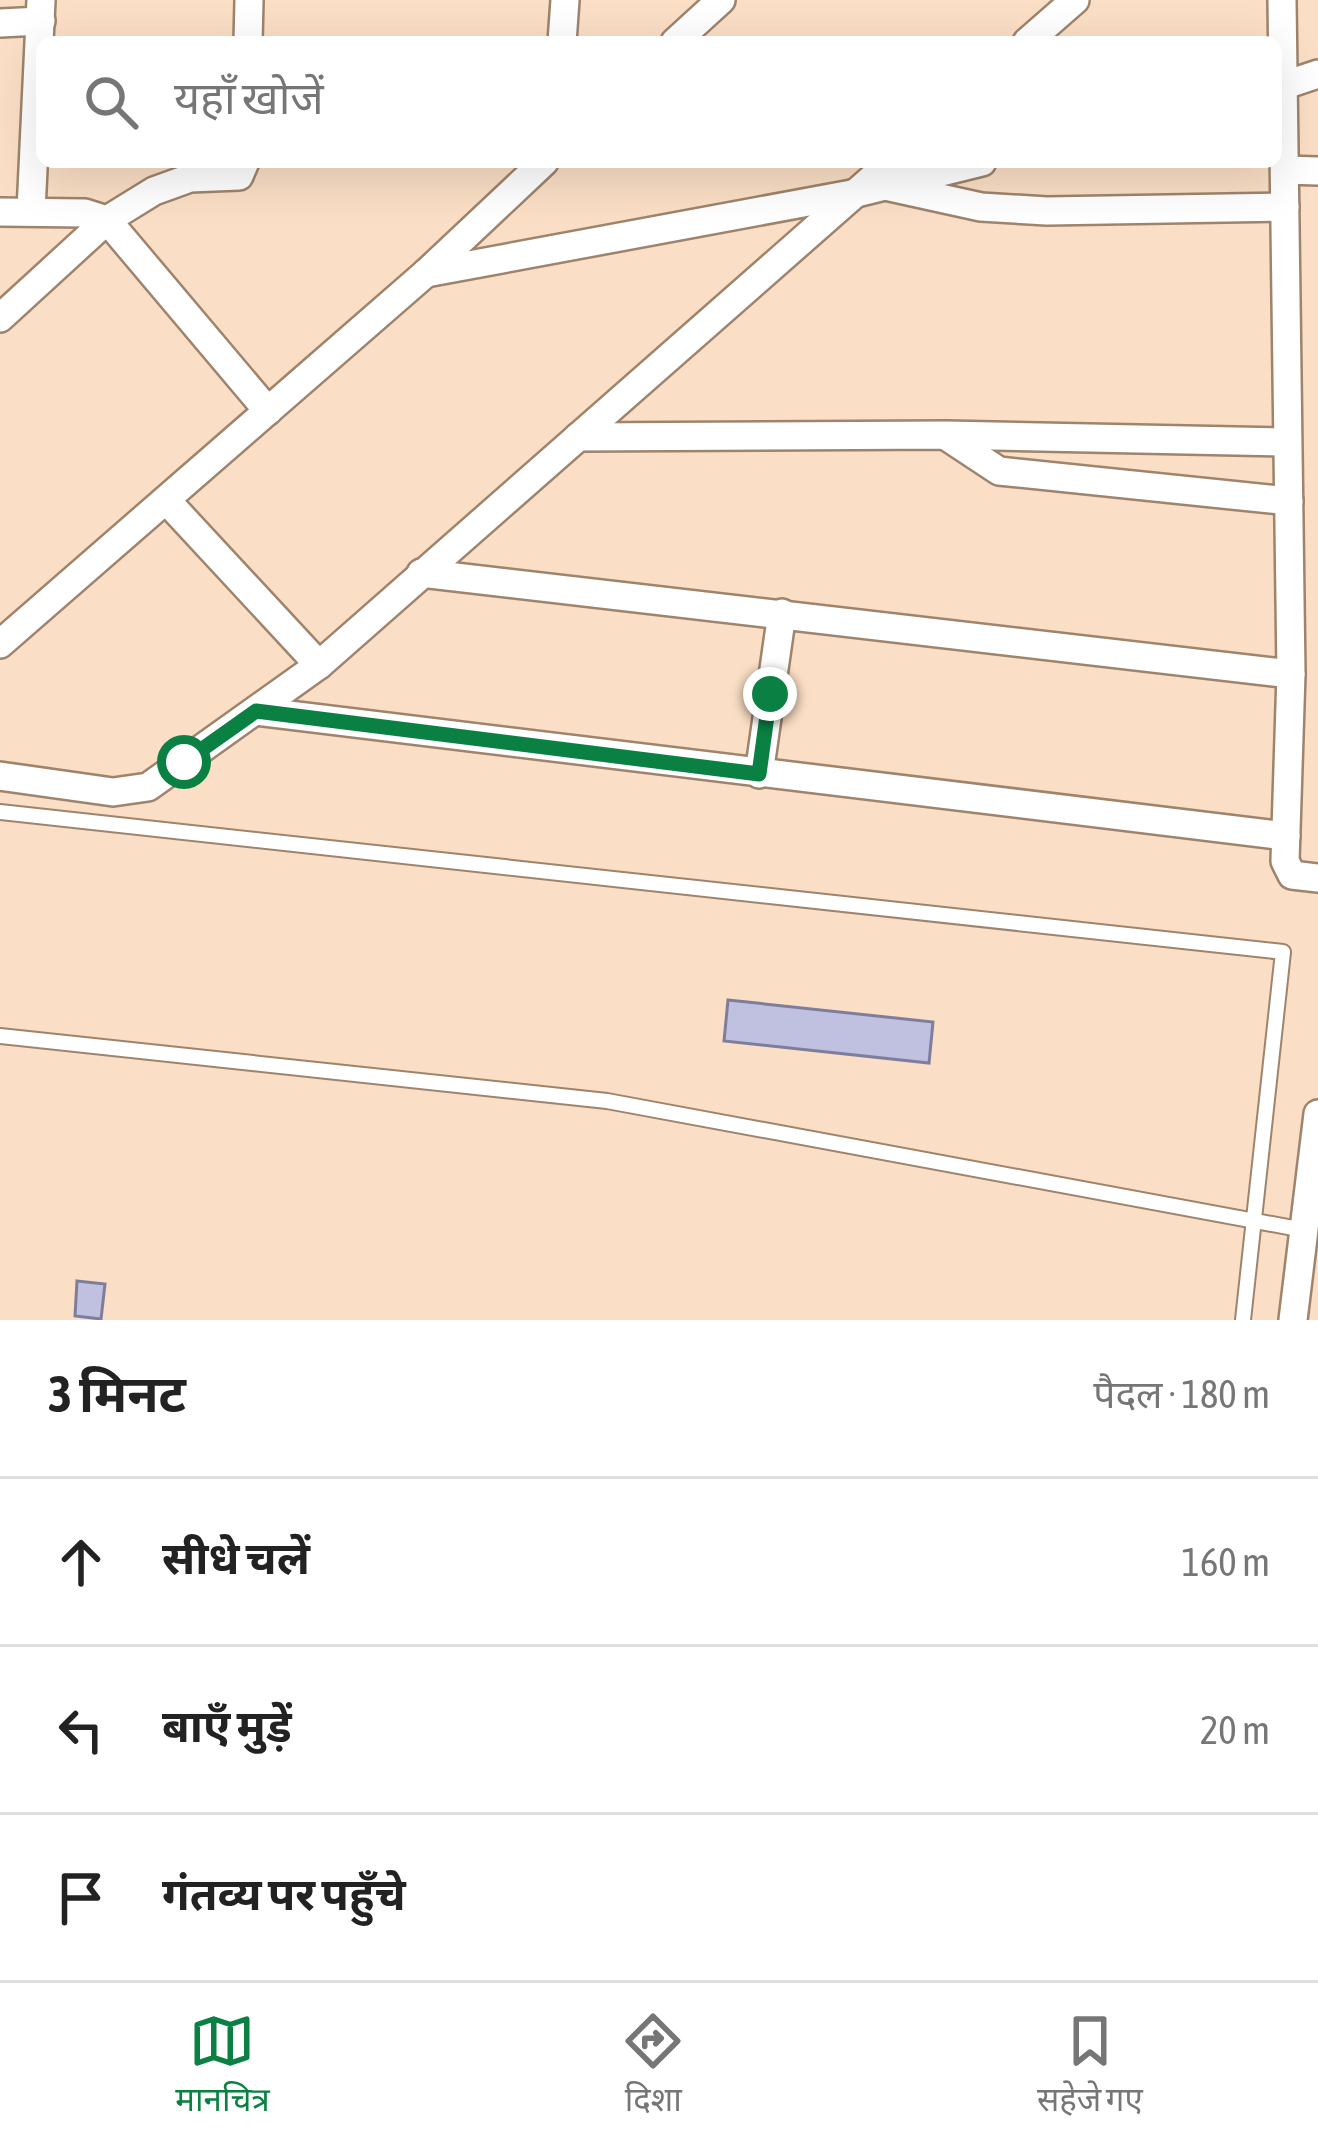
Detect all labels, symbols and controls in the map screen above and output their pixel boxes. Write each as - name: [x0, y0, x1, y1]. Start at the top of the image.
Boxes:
- search box: [36, 36, 1282, 168]
- icon: search: [78, 69, 144, 135]
- text: यहाँ खोजें: [174, 72, 324, 124]
- route end: [743, 667, 797, 721]
- route start: [157, 735, 211, 789]
- text: 3 मिनट: [48, 1364, 186, 1423]
- text: पैदल · 180 m: [1093, 1372, 1270, 1416]
- icon: ahead: [48, 1529, 114, 1595]
- text: सीधे चलें: [162, 1532, 310, 1584]
- text: 160 m: [1182, 1540, 1270, 1584]
- icon: left: [48, 1697, 114, 1763]
- text: बाएँ मुड़ें: [162, 1700, 292, 1752]
- text: 20 m: [1200, 1708, 1270, 1752]
- icon: arrive: [48, 1865, 114, 1931]
- text: गंतव्य पर पहुँचे: [162, 1868, 406, 1920]
- tab: मानचित्र: [175, 2008, 270, 2124]
- tab: दिशा: [620, 2008, 686, 2124]
- tab: सहेजे गए: [1037, 2008, 1143, 2124]

